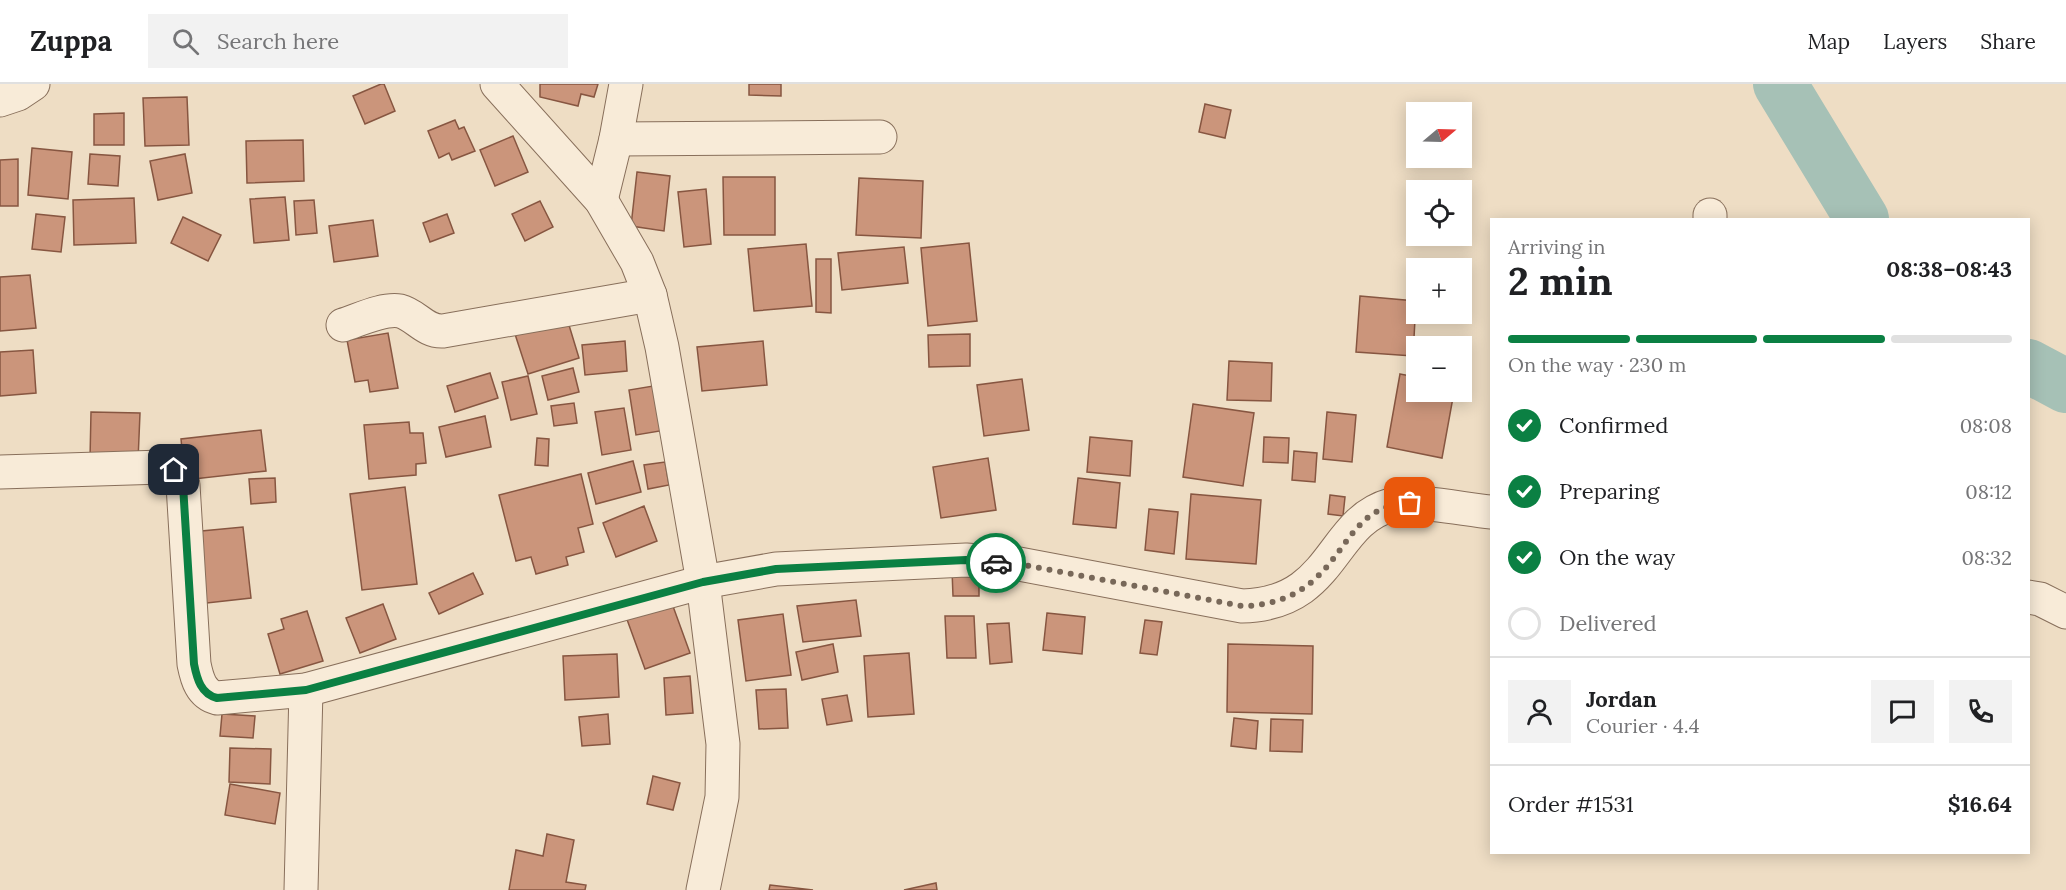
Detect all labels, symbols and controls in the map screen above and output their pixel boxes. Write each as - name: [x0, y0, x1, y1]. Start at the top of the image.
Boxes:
- search box: [148, 14, 568, 68]
- text: Zuppa: [30, 23, 112, 59]
- icon: search: [169, 25, 202, 58]
- text: Search here: [217, 27, 339, 55]
- text: Map: [1807, 28, 1850, 55]
- text: Layers: [1883, 28, 1947, 55]
- text: Share: [1980, 28, 2036, 55]
- north arrow: [1406, 102, 1472, 168]
- map controls: [1406, 102, 1472, 402]
- button: locate: [1406, 180, 1472, 246]
- text: Arriving in: [1508, 234, 1605, 259]
- text: 08:38–08:43: [1886, 255, 2012, 283]
- text: 2 min: [1508, 256, 1613, 306]
- button: +: [1406, 258, 1472, 324]
- button: −: [1406, 336, 1472, 402]
- text: On the way · 230 m: [1508, 352, 1686, 377]
- icon: check: [1508, 409, 1541, 442]
- text: Confirmed: [1559, 411, 1668, 439]
- text: 08:08: [1960, 413, 2012, 438]
- pin: [148, 444, 199, 495]
- icon: home: [157, 453, 190, 486]
- icon: check: [1508, 475, 1541, 508]
- pin: [1384, 477, 1435, 528]
- text: Preparing: [1559, 477, 1659, 505]
- text: 08:12: [1965, 479, 2012, 504]
- icon: bag: [1393, 486, 1426, 519]
- courier: [966, 533, 1026, 593]
- icon: check: [1508, 541, 1541, 574]
- text: On the way: [1559, 543, 1675, 571]
- text: 08:32: [1961, 545, 2012, 570]
- icon: car: [980, 547, 1013, 580]
- text: Delivered: [1559, 609, 1657, 637]
- button: person: [1508, 680, 1571, 743]
- button: chat: [1871, 680, 1934, 743]
- button: phone: [1949, 680, 2012, 743]
- text: Jordan: [1586, 685, 1657, 713]
- text: Courier · 4.4: [1586, 713, 1700, 738]
- text: Order #1531: [1508, 790, 1634, 818]
- text: $16.64: [1948, 790, 2012, 818]

